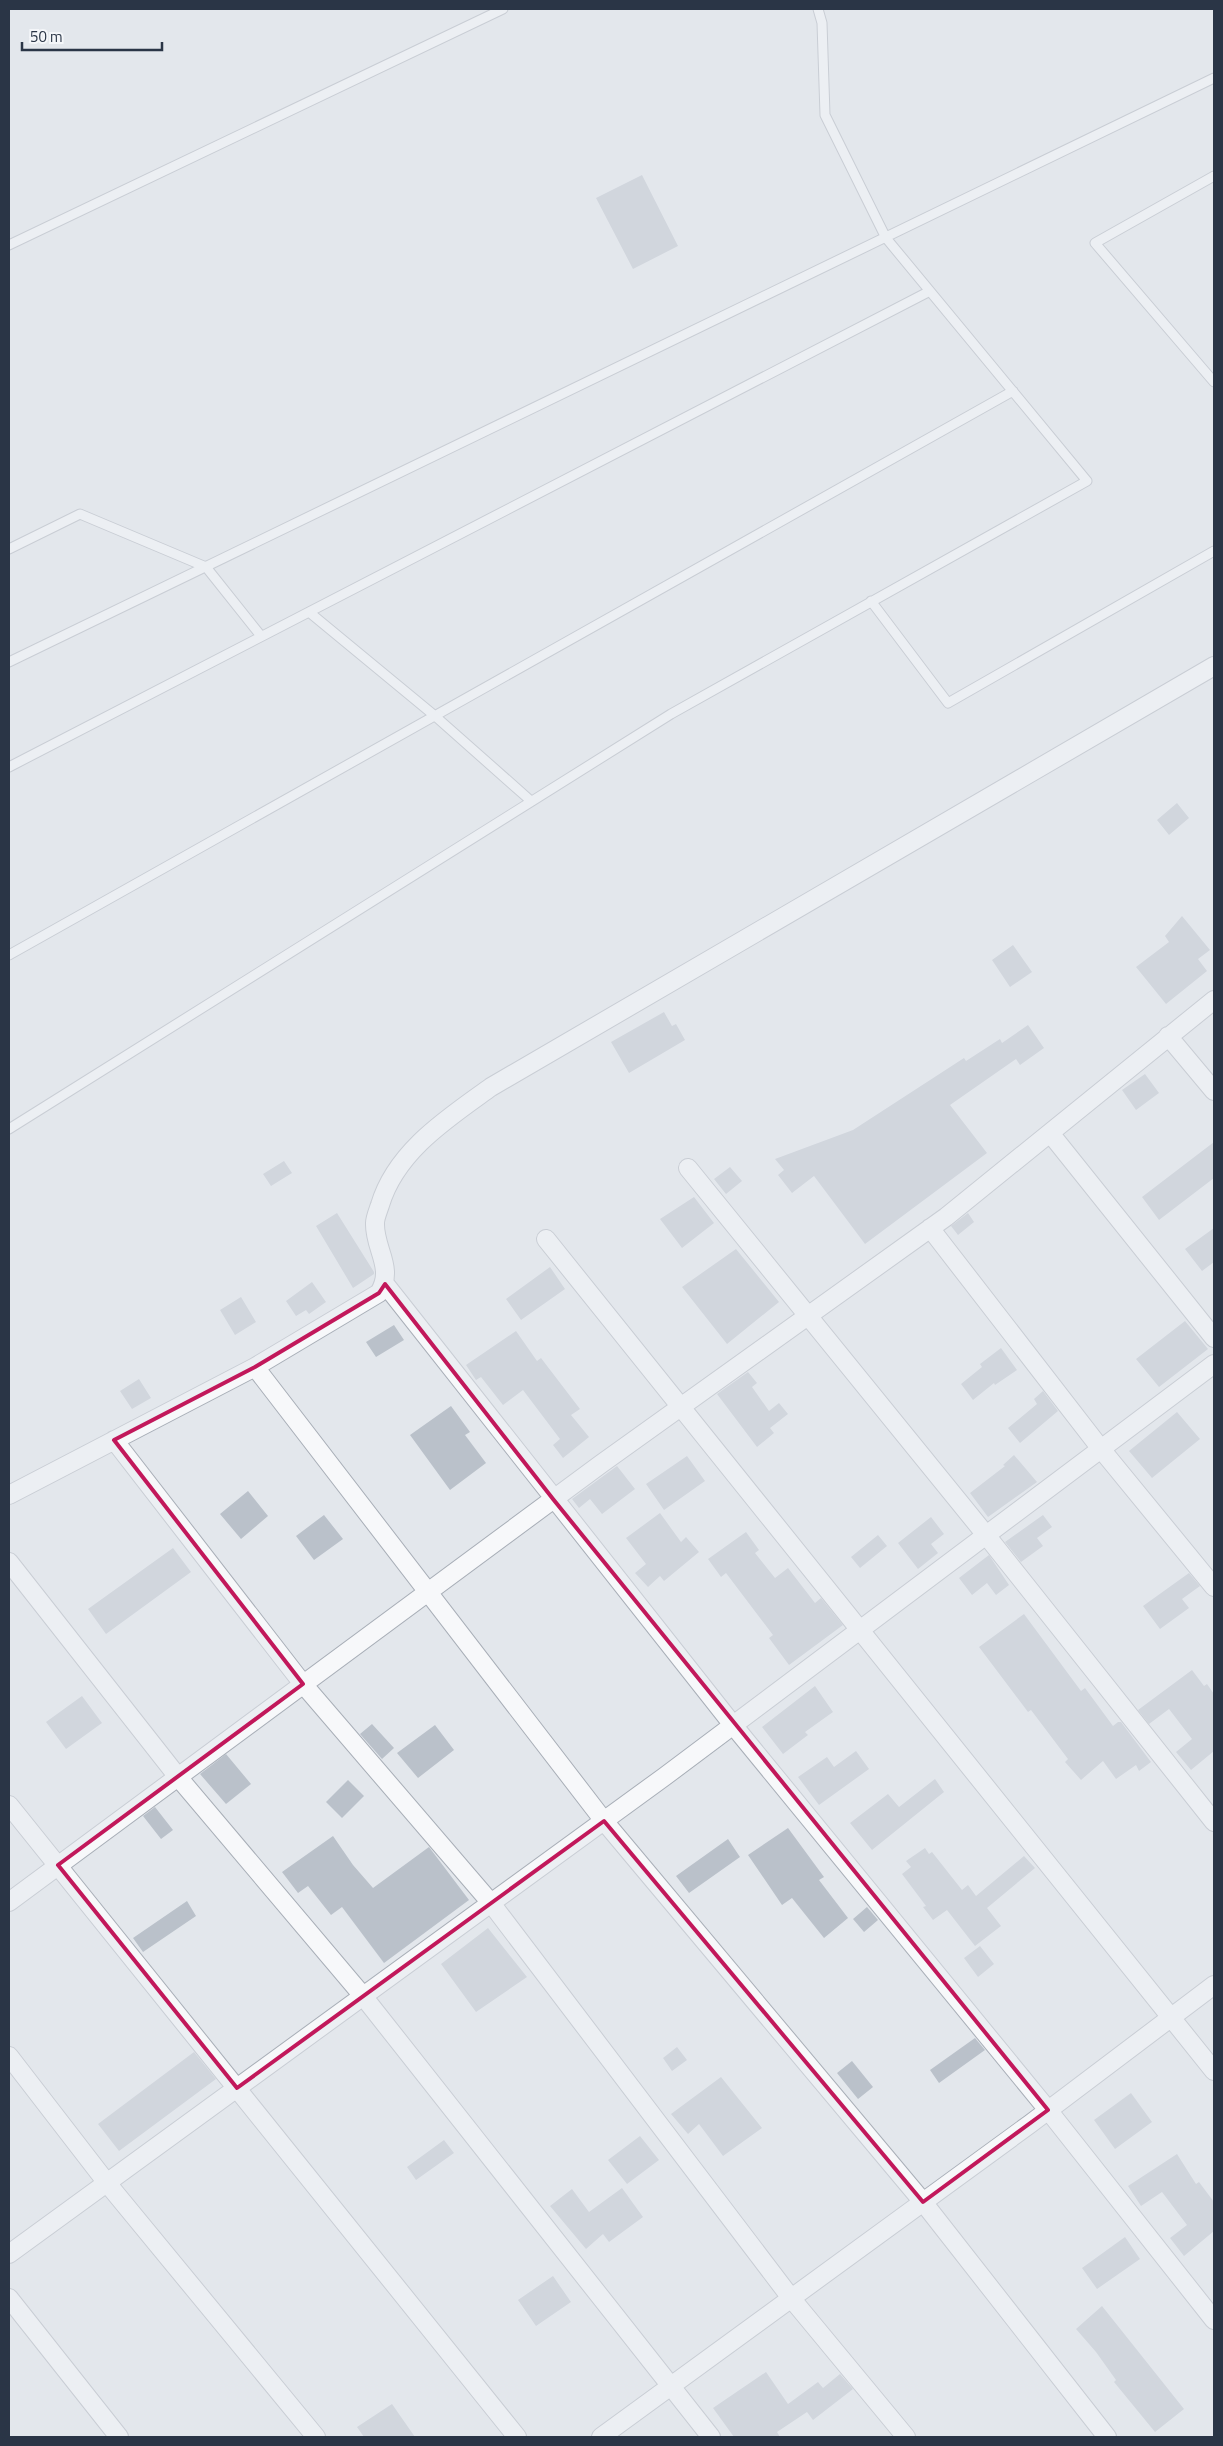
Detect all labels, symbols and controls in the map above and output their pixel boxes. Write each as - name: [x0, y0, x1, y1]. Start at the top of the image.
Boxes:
- scale bar: [22, 20, 162, 52]
- text: 50 m: [30, 25, 63, 48]

